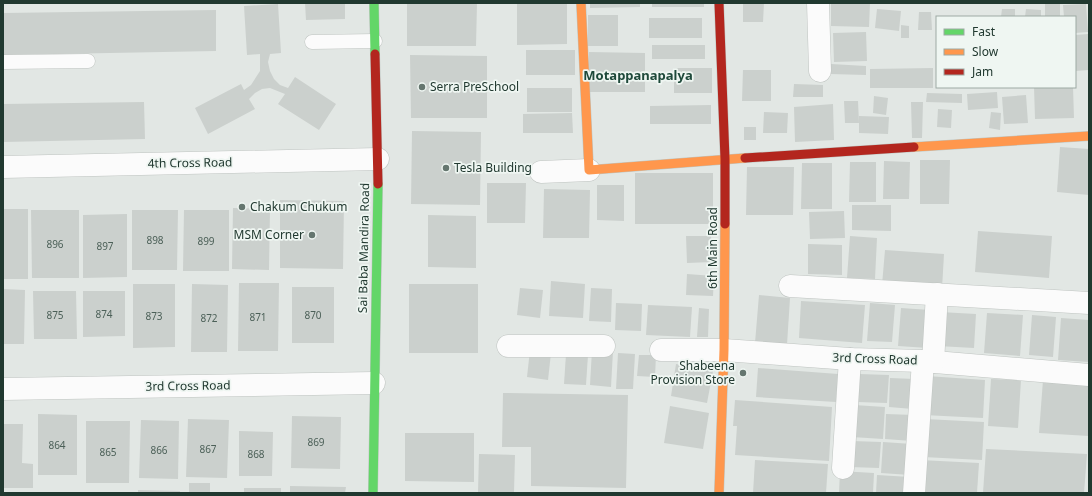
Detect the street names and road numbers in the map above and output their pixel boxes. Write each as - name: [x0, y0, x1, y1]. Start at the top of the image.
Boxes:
- street label: 4th Cross Road: [147, 153, 233, 172]
- street label: Sai Baba Mandira Road: [354, 183, 373, 313]
- street label: 6th Main Road: [704, 207, 721, 289]
- street label: 3rd Cross Road: [832, 349, 918, 368]
- street label: 3rd Cross Road: [145, 376, 231, 395]

